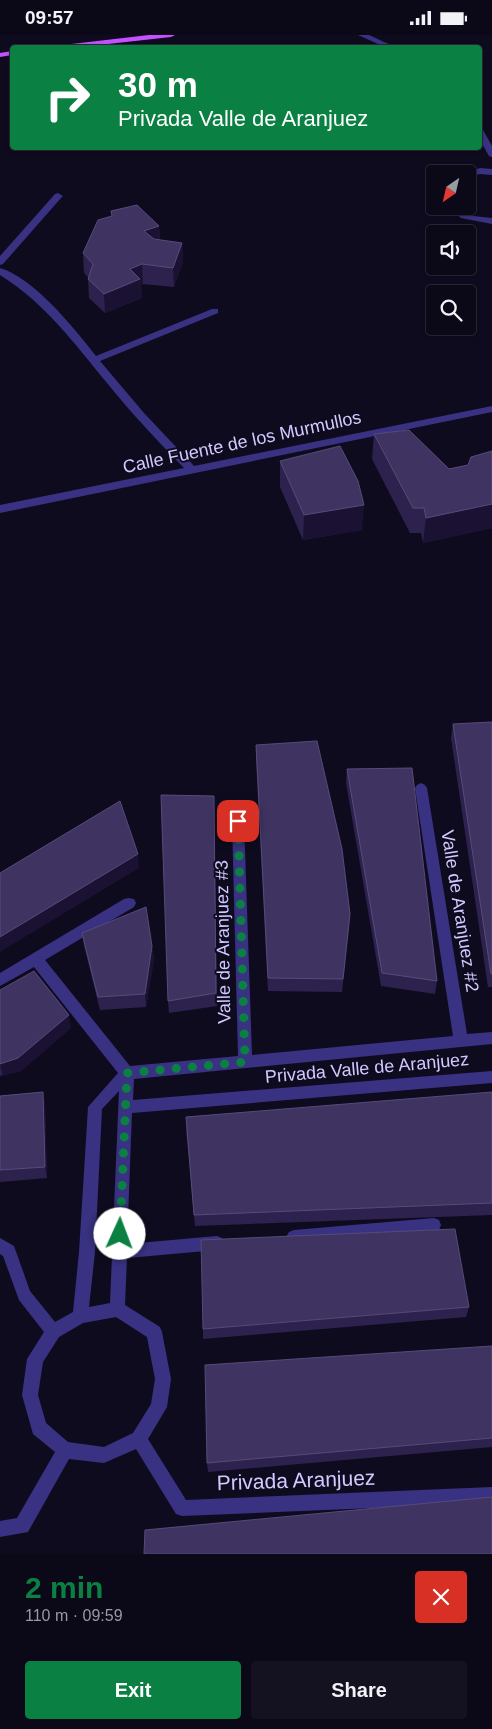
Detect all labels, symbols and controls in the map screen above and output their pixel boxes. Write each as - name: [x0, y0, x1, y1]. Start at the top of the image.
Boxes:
- text: 09:57: [25, 7, 74, 28]
- icon: right: [35, 65, 100, 130]
- text: 30 m: [118, 65, 198, 104]
- text: Privada Valle de Aranjuez: [118, 106, 368, 131]
- north arrow: [426, 165, 476, 215]
- map controls: [426, 165, 476, 335]
- button: sound: [426, 225, 476, 275]
- button: search: [426, 285, 476, 335]
- street label: Calle Fuente de los Murmullos: [121, 407, 363, 477]
- pin: [217, 800, 259, 842]
- icon: arrive: [224, 807, 252, 835]
- street label: Valle de Aranjuez #2: [437, 829, 483, 993]
- street label: Valle de Aranjuez #3: [212, 860, 234, 1024]
- street label: Privada Valle de Aranjuez: [264, 1049, 470, 1087]
- position arrow: [93, 1207, 145, 1259]
- street label: Privada Aranjuez: [216, 1466, 376, 1494]
- text: 2 min: [25, 1571, 103, 1604]
- button: close: [415, 1571, 467, 1623]
- text: 110 m · 09:59: [25, 1607, 123, 1624]
- button: Exit: [25, 1661, 241, 1719]
- button: Share: [251, 1661, 467, 1719]

